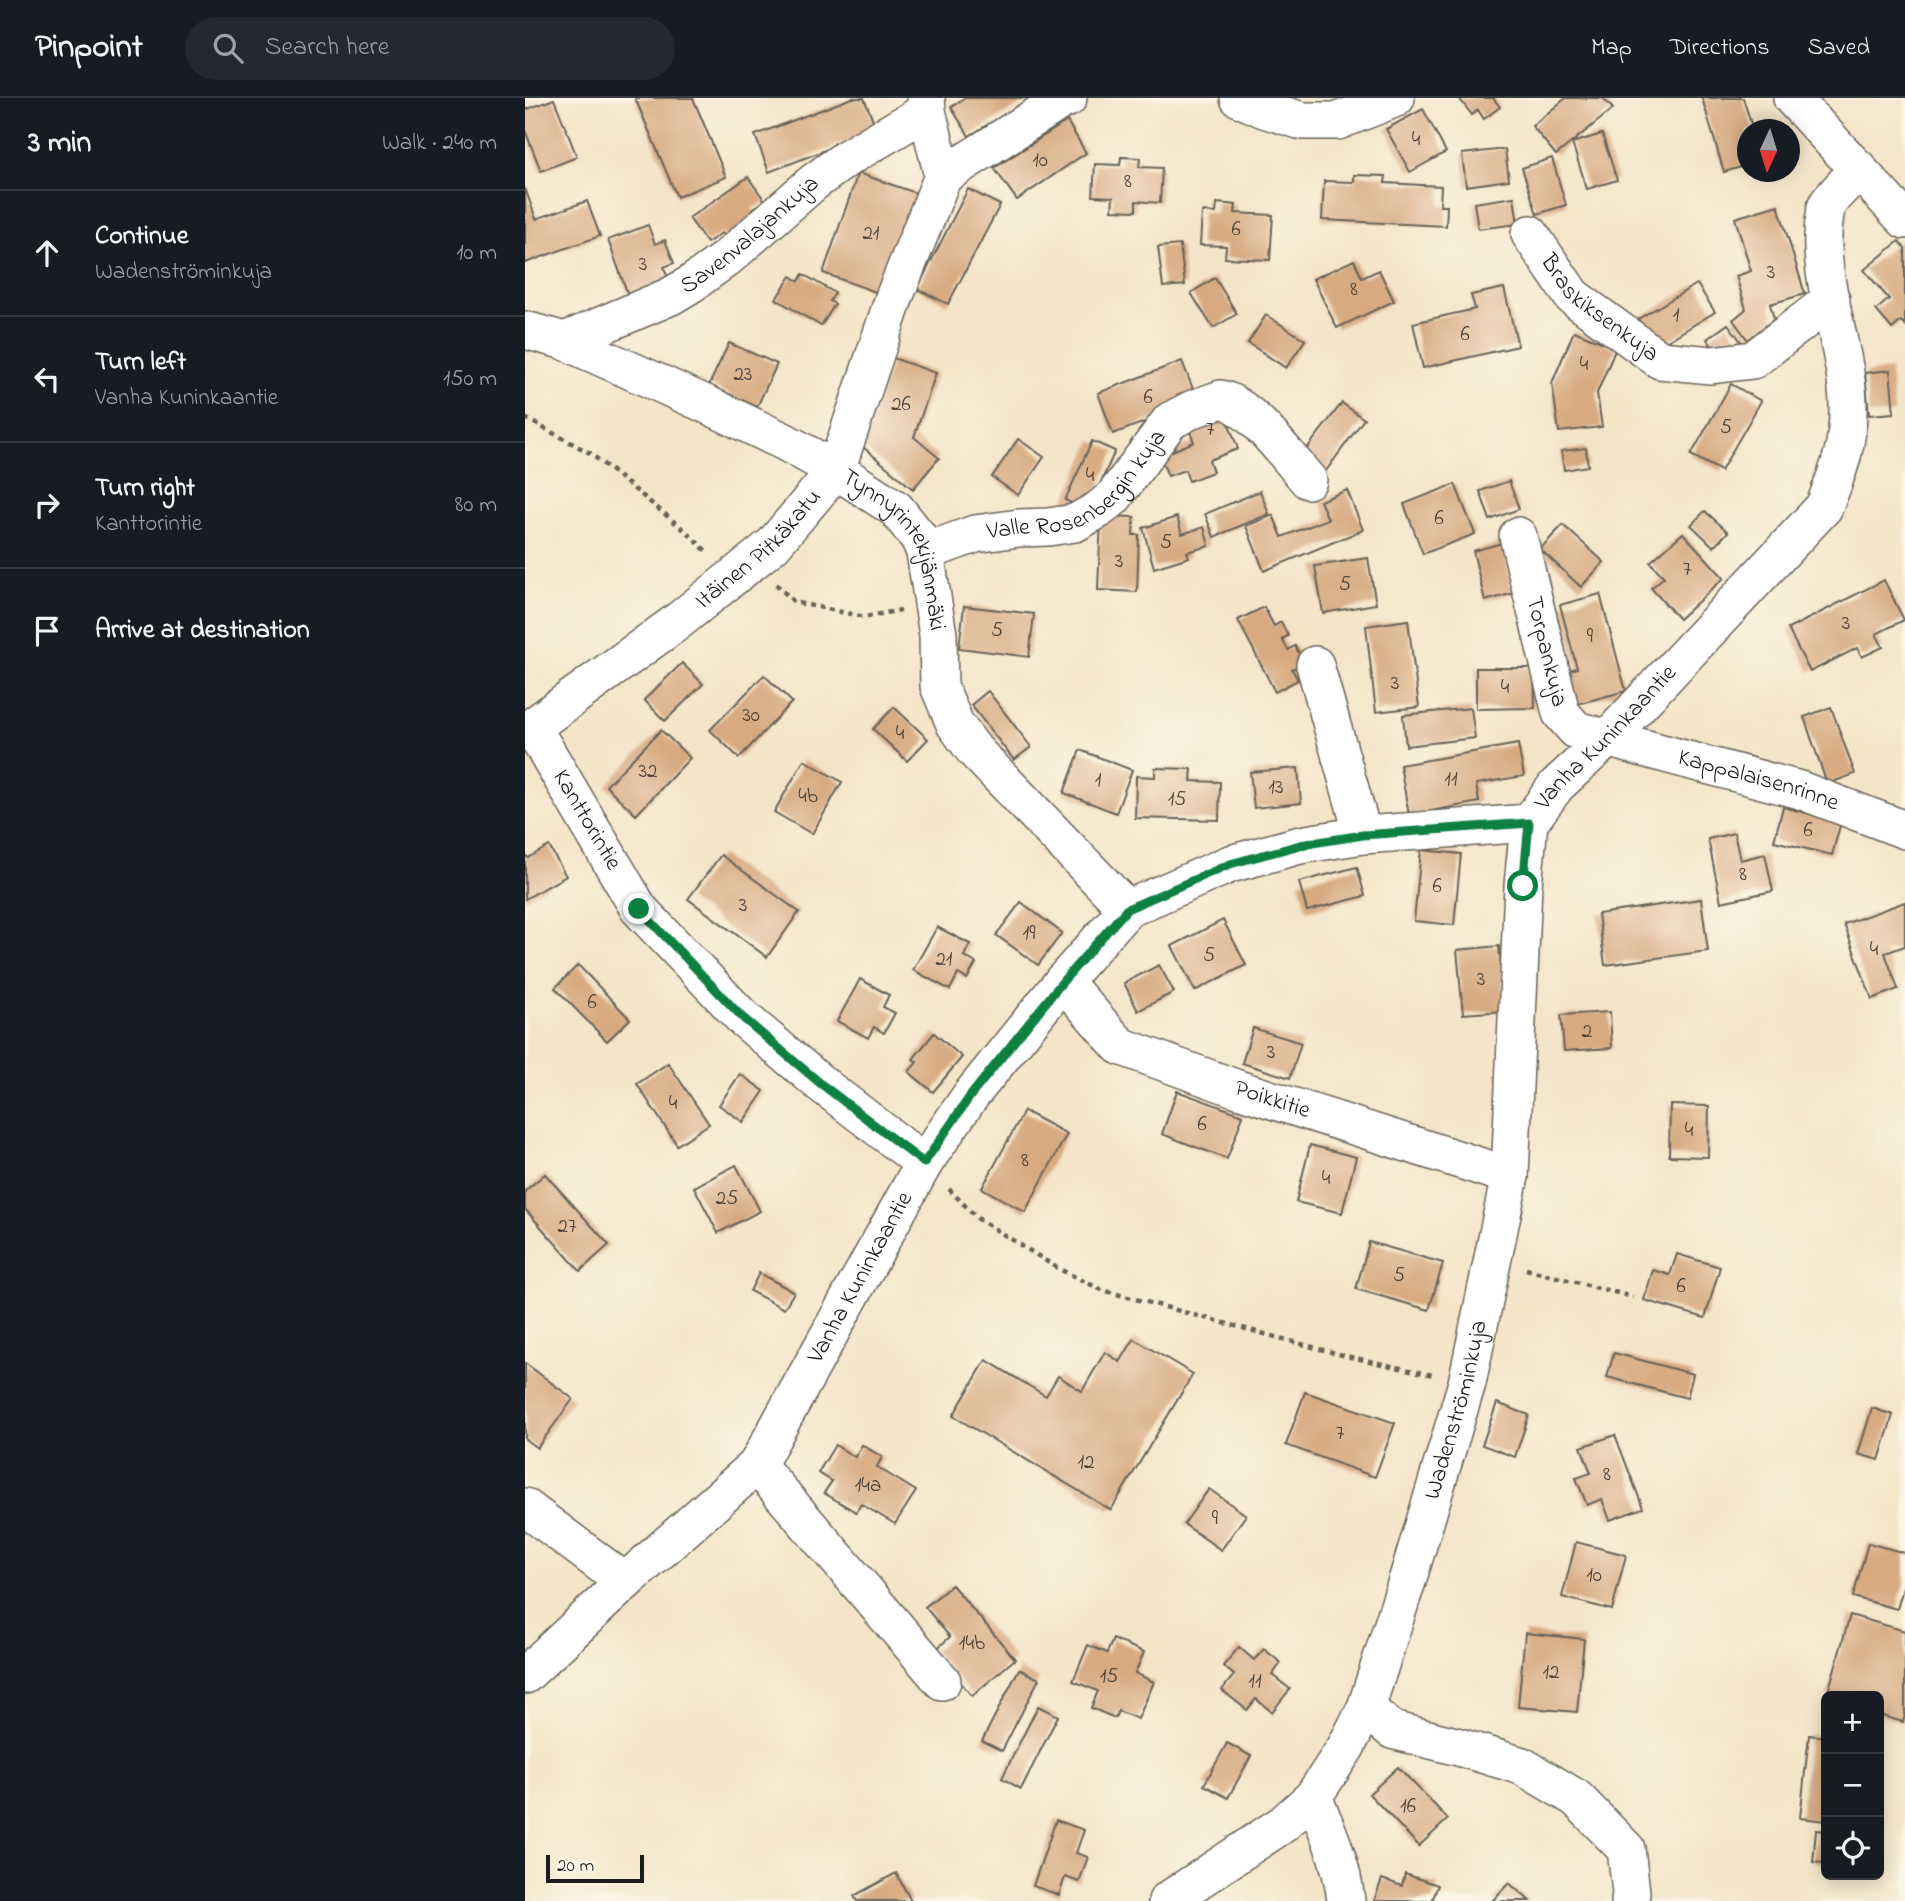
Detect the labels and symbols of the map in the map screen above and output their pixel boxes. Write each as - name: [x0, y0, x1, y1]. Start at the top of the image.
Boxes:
- north arrow: [1737, 119, 1800, 182]
- house number: 4: [1412, 125, 1421, 155]
- house number: 10: [1032, 146, 1048, 176]
- street label: Savenvalajankuja: [674, 167, 827, 304]
- house number: 8: [1124, 167, 1132, 197]
- house number: 6: [1231, 215, 1241, 245]
- house number: 21: [862, 219, 880, 249]
- street label: Braskiksenkuja: [1530, 246, 1666, 371]
- house number: 3: [639, 250, 647, 280]
- house number: 3: [1767, 258, 1775, 288]
- house number: 8: [1350, 275, 1358, 305]
- house number: 1: [1673, 301, 1680, 331]
- house number: 6: [1460, 320, 1470, 350]
- house number: 4: [1580, 350, 1589, 380]
- house number: 23: [733, 360, 753, 390]
- house number: 6: [1143, 383, 1153, 413]
- house number: 26: [891, 390, 911, 420]
- house number: 5: [1720, 413, 1732, 443]
- house number: 7: [1206, 415, 1215, 445]
- street label: Valle Rosenbergin kuja: [984, 422, 1175, 550]
- street label: Tynnyrintekijänmäki: [834, 460, 955, 633]
- house number: 4: [1086, 461, 1095, 491]
- street label: Itäinen Pitkäkatu: [688, 481, 830, 618]
- house number: 6: [1434, 504, 1444, 534]
- house number: 5: [1160, 528, 1172, 558]
- house number: 3: [1115, 547, 1123, 577]
- house number: 7: [1683, 555, 1692, 585]
- house number: 5: [1339, 570, 1351, 600]
- street label: Torpankuja: [1516, 593, 1576, 710]
- house number: 3: [1842, 609, 1850, 639]
- house number: 5: [991, 616, 1003, 646]
- house number: 9: [1587, 622, 1594, 652]
- street label: Vanha Kuninkaantie: [1526, 657, 1685, 818]
- house number: 3: [1391, 669, 1399, 699]
- house number: 4: [1501, 673, 1510, 703]
- house number: 30: [742, 701, 760, 731]
- house number: 4: [896, 719, 905, 749]
- street label: Kappalaisenrinne: [1674, 741, 1844, 821]
- house number: 32: [638, 757, 658, 787]
- street label: Kanttorintie: [543, 763, 630, 877]
- house number: 11: [1444, 765, 1458, 795]
- house number: 1: [1095, 766, 1102, 796]
- house number: 13: [1268, 773, 1284, 803]
- house number: 4b: [798, 782, 818, 812]
- house number: 15: [1168, 785, 1186, 815]
- house number: 6: [1803, 816, 1813, 846]
- house number: 8: [1739, 860, 1747, 890]
- route start: [1507, 870, 1538, 901]
- house number: 6: [1432, 872, 1442, 902]
- house number: 3: [739, 891, 747, 921]
- route end: [623, 893, 654, 924]
- house number: 19: [1023, 919, 1036, 949]
- house number: 4: [1870, 935, 1879, 965]
- house number: 5: [1203, 941, 1215, 971]
- house number: 21: [935, 945, 953, 975]
- house number: 3: [1477, 965, 1485, 995]
- house number: 6: [587, 988, 597, 1018]
- house number: 2: [1582, 1017, 1592, 1047]
- house number: 3: [1267, 1038, 1275, 1068]
- street label: Poikkitie: [1230, 1071, 1315, 1129]
- house number: 4: [669, 1089, 678, 1119]
- house number: 6: [1197, 1110, 1207, 1140]
- house number: 4: [1685, 1116, 1694, 1146]
- house number: 8: [1021, 1146, 1029, 1176]
- house number: 4: [1322, 1164, 1331, 1194]
- house number: 25: [716, 1184, 738, 1214]
- street label: Vanha Kuninkaantie: [799, 1185, 922, 1371]
- house number: 27: [557, 1212, 577, 1242]
- house number: 5: [1393, 1261, 1405, 1291]
- house number: 6: [1676, 1272, 1686, 1302]
- street label: Wadenströminkuja: [1415, 1317, 1497, 1504]
- house number: 7: [1336, 1419, 1345, 1449]
- house number: 12: [1077, 1448, 1095, 1478]
- house number: 8: [1603, 1460, 1611, 1490]
- house number: 14a: [855, 1471, 881, 1501]
- house number: 9: [1212, 1504, 1219, 1534]
- house number: 10: [1586, 1561, 1602, 1591]
- house number: 14b: [959, 1629, 985, 1659]
- house number: 12: [1542, 1658, 1560, 1688]
- house number: 15: [1100, 1662, 1118, 1692]
- house number: 11: [1248, 1667, 1262, 1697]
- house number: 16: [1400, 1792, 1416, 1822]
- scale bar: [546, 1852, 644, 1884]

